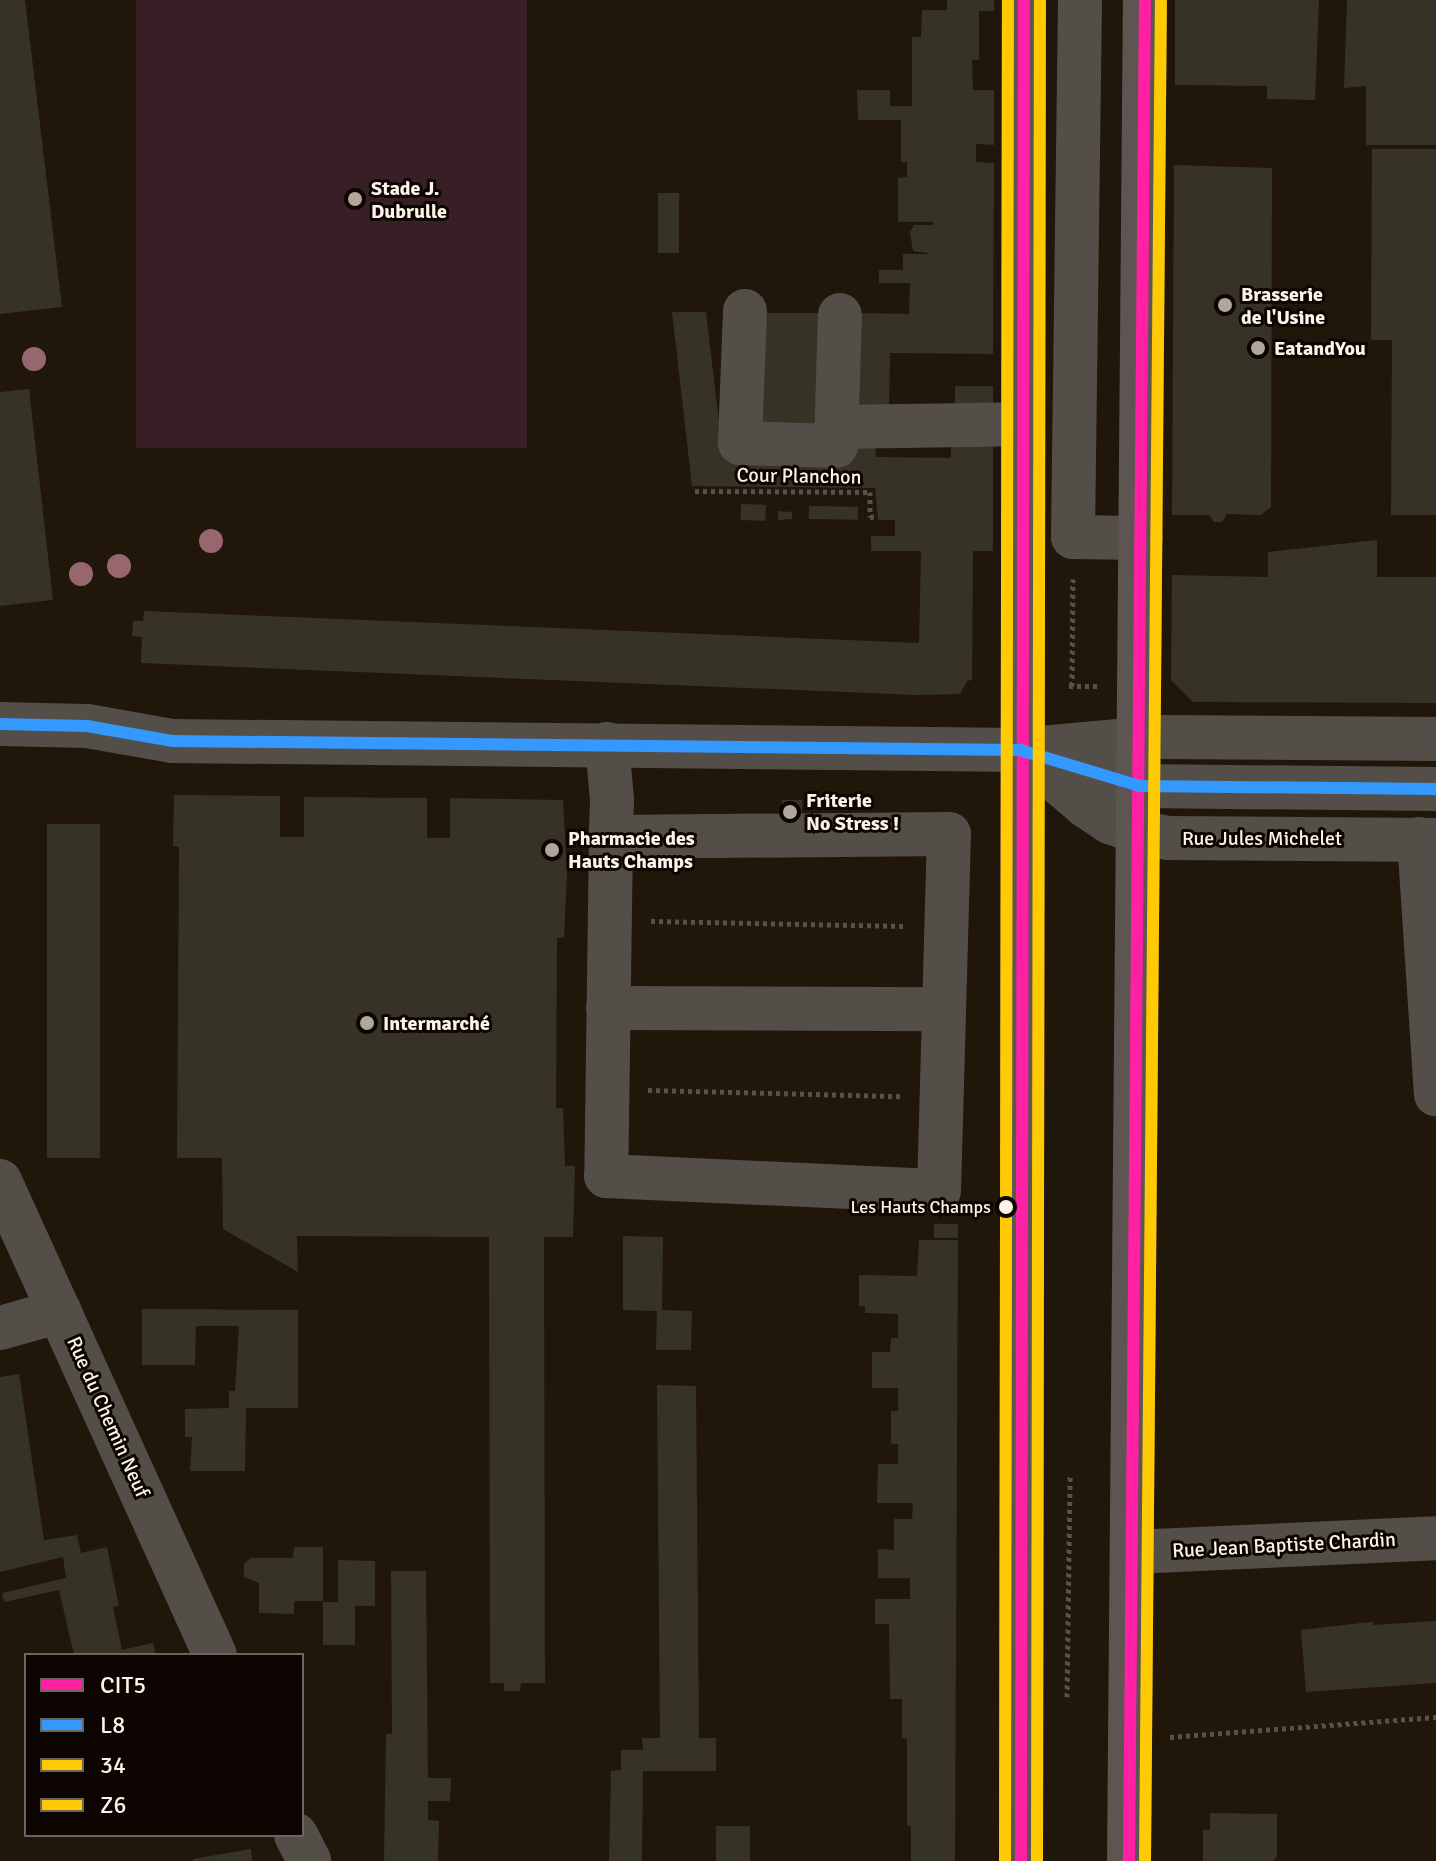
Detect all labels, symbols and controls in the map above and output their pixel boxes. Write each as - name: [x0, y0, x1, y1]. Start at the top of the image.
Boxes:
- place label: Stade J. Dubrulle: [371, 176, 447, 223]
- marker: Stade J. Dubrulle: [346, 190, 364, 208]
- place label: Brasserie de l'Usine: [1241, 282, 1325, 329]
- marker: Brasserie de l'Usine: [1216, 296, 1234, 314]
- place label: EatandYou: [1274, 336, 1366, 360]
- marker: EatandYou: [1249, 339, 1267, 357]
- street label: Cour Planchon: [736, 463, 862, 489]
- place label: Friterie No Stress !: [806, 788, 899, 835]
- marker: Friterie No Stress !: [781, 803, 799, 821]
- place label: Pharmacie des Hauts Champs: [568, 826, 695, 873]
- street label: Rue Jules Michelet: [1182, 826, 1342, 850]
- marker: Pharmacie des Hauts Champs: [543, 841, 561, 859]
- place label: Intermarché: [383, 1011, 490, 1035]
- marker: Intermarché: [358, 1014, 376, 1032]
- place label: Les Hauts Champs: [850, 1196, 991, 1218]
- marker: Les Hauts Champs: [998, 1199, 1014, 1215]
- street label: Rue du Chemin Neuf: [62, 1333, 154, 1501]
- street label: Rue Jean Baptiste Chardin: [1172, 1527, 1396, 1563]
- legend: [24, 1653, 304, 1837]
- text: CIT5: [100, 1670, 146, 1700]
- text: L8: [100, 1710, 125, 1740]
- text: 34: [100, 1750, 126, 1780]
- text: Z6: [100, 1790, 126, 1820]

